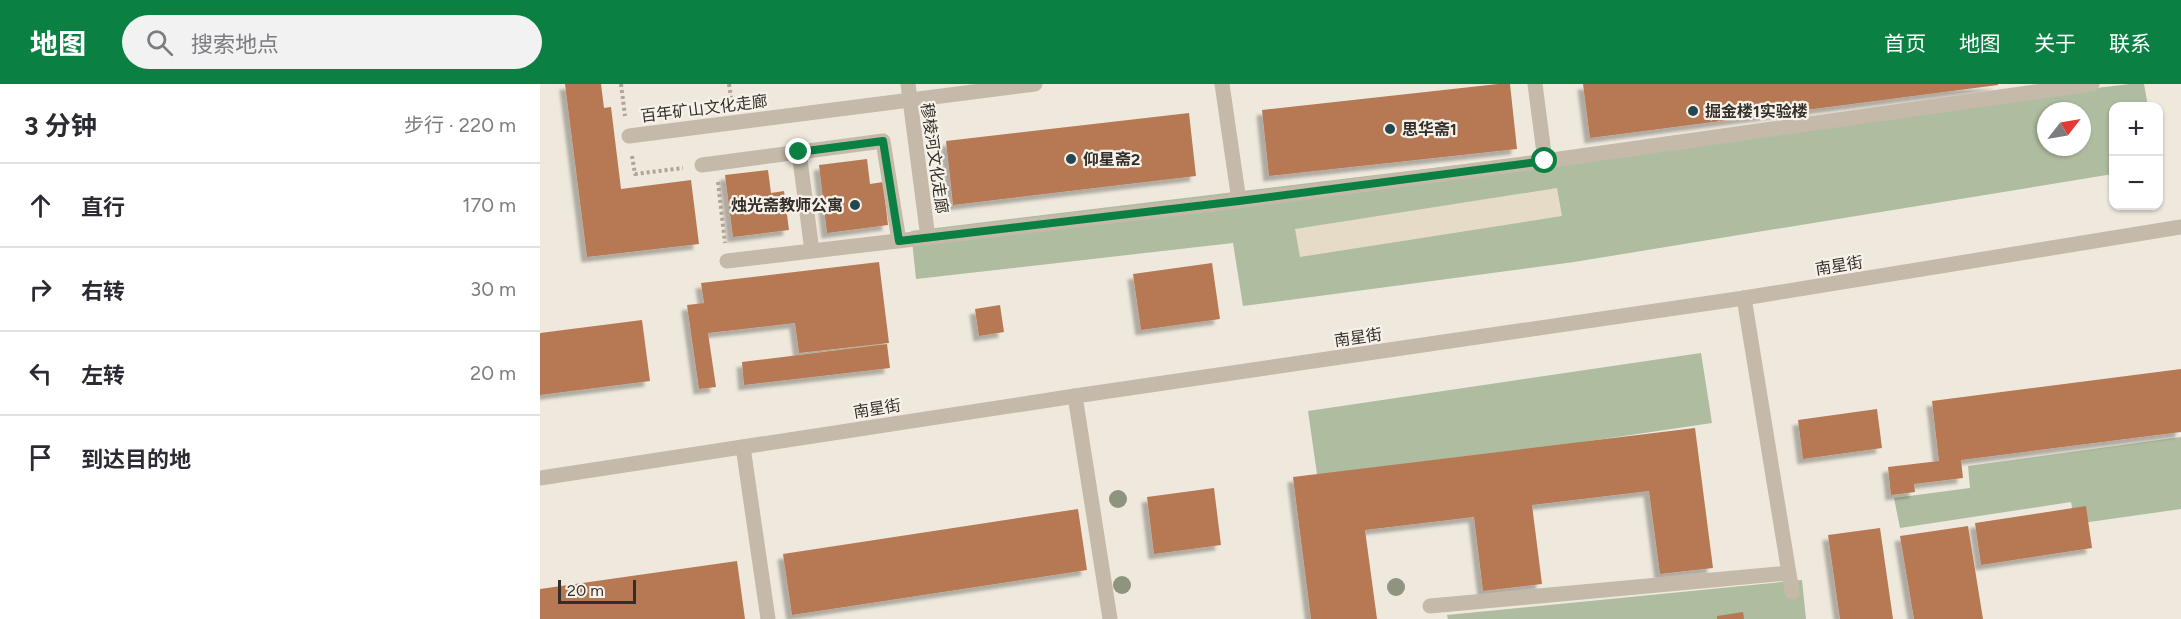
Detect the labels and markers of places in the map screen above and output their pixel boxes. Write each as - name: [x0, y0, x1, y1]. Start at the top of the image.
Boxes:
- place label: 掘金楼1实验楼: [1705, 102, 1808, 121]
- marker: 掘金楼1实验楼: [1686, 104, 1700, 118]
- place label: 思华斋1: [1402, 120, 1457, 139]
- marker: 思华斋1: [1383, 122, 1397, 136]
- place label: 仰星斋2: [1083, 150, 1140, 169]
- marker: 仰星斋2: [1064, 152, 1078, 166]
- place label: 烛光斋教师公寓: [731, 196, 843, 215]
- marker: 烛光斋教师公寓: [848, 198, 862, 212]

